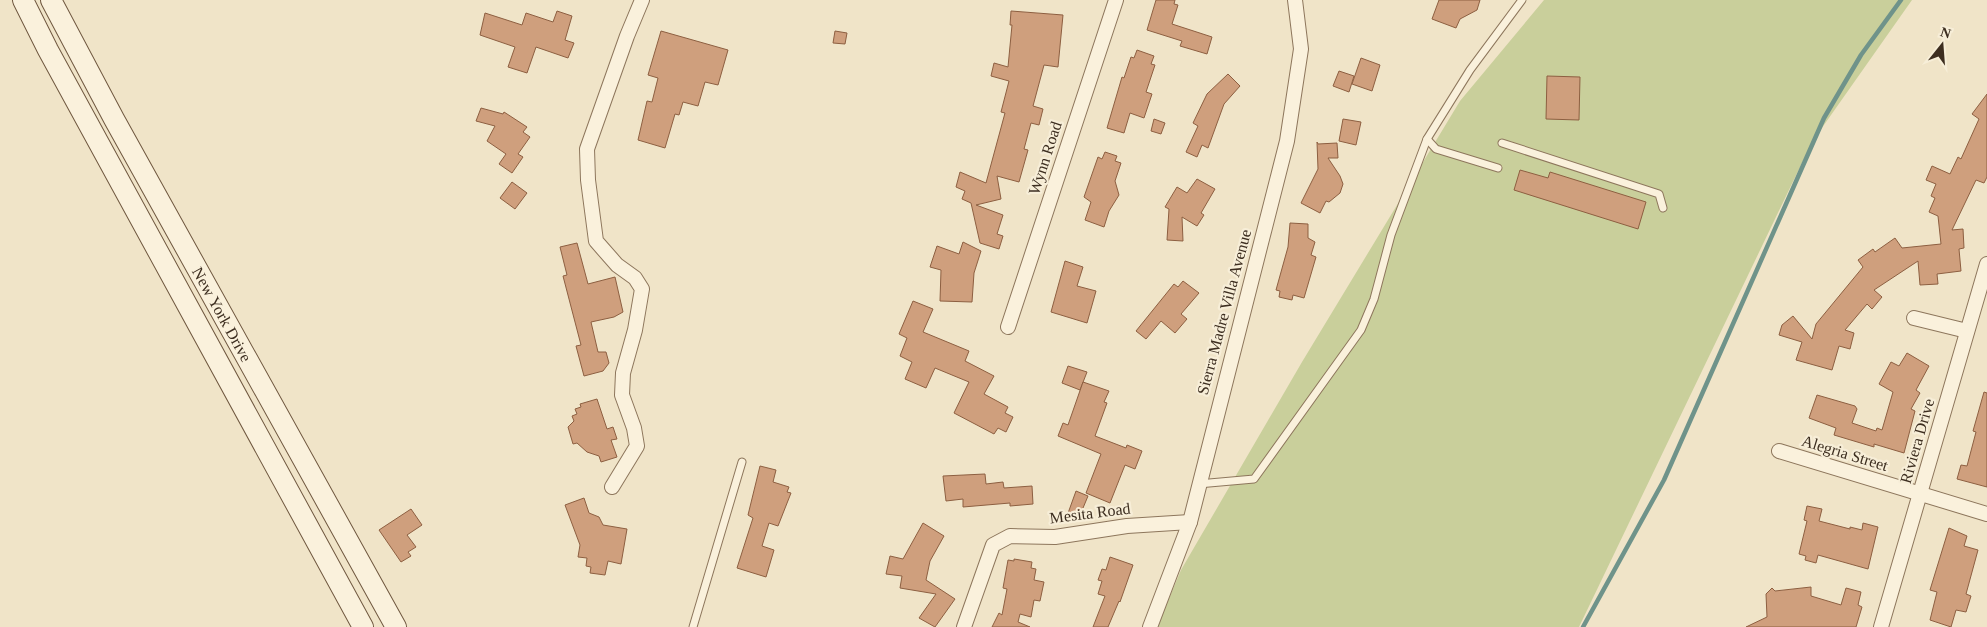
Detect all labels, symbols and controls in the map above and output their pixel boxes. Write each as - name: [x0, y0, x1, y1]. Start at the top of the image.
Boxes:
- north arrow: [1917, 20, 1967, 70]
- text: N: [1939, 24, 1953, 42]
- street label: Wynn Road: [1025, 119, 1066, 197]
- street label: Sierra Madre Villa Avenue: [1194, 228, 1254, 396]
- street label: New York Drive: [189, 264, 255, 364]
- street label: Riviera Drive: [1897, 397, 1937, 485]
- street label: Alegria Street: [1800, 432, 1891, 475]
- street label: Mesita Road: [1049, 500, 1131, 526]

